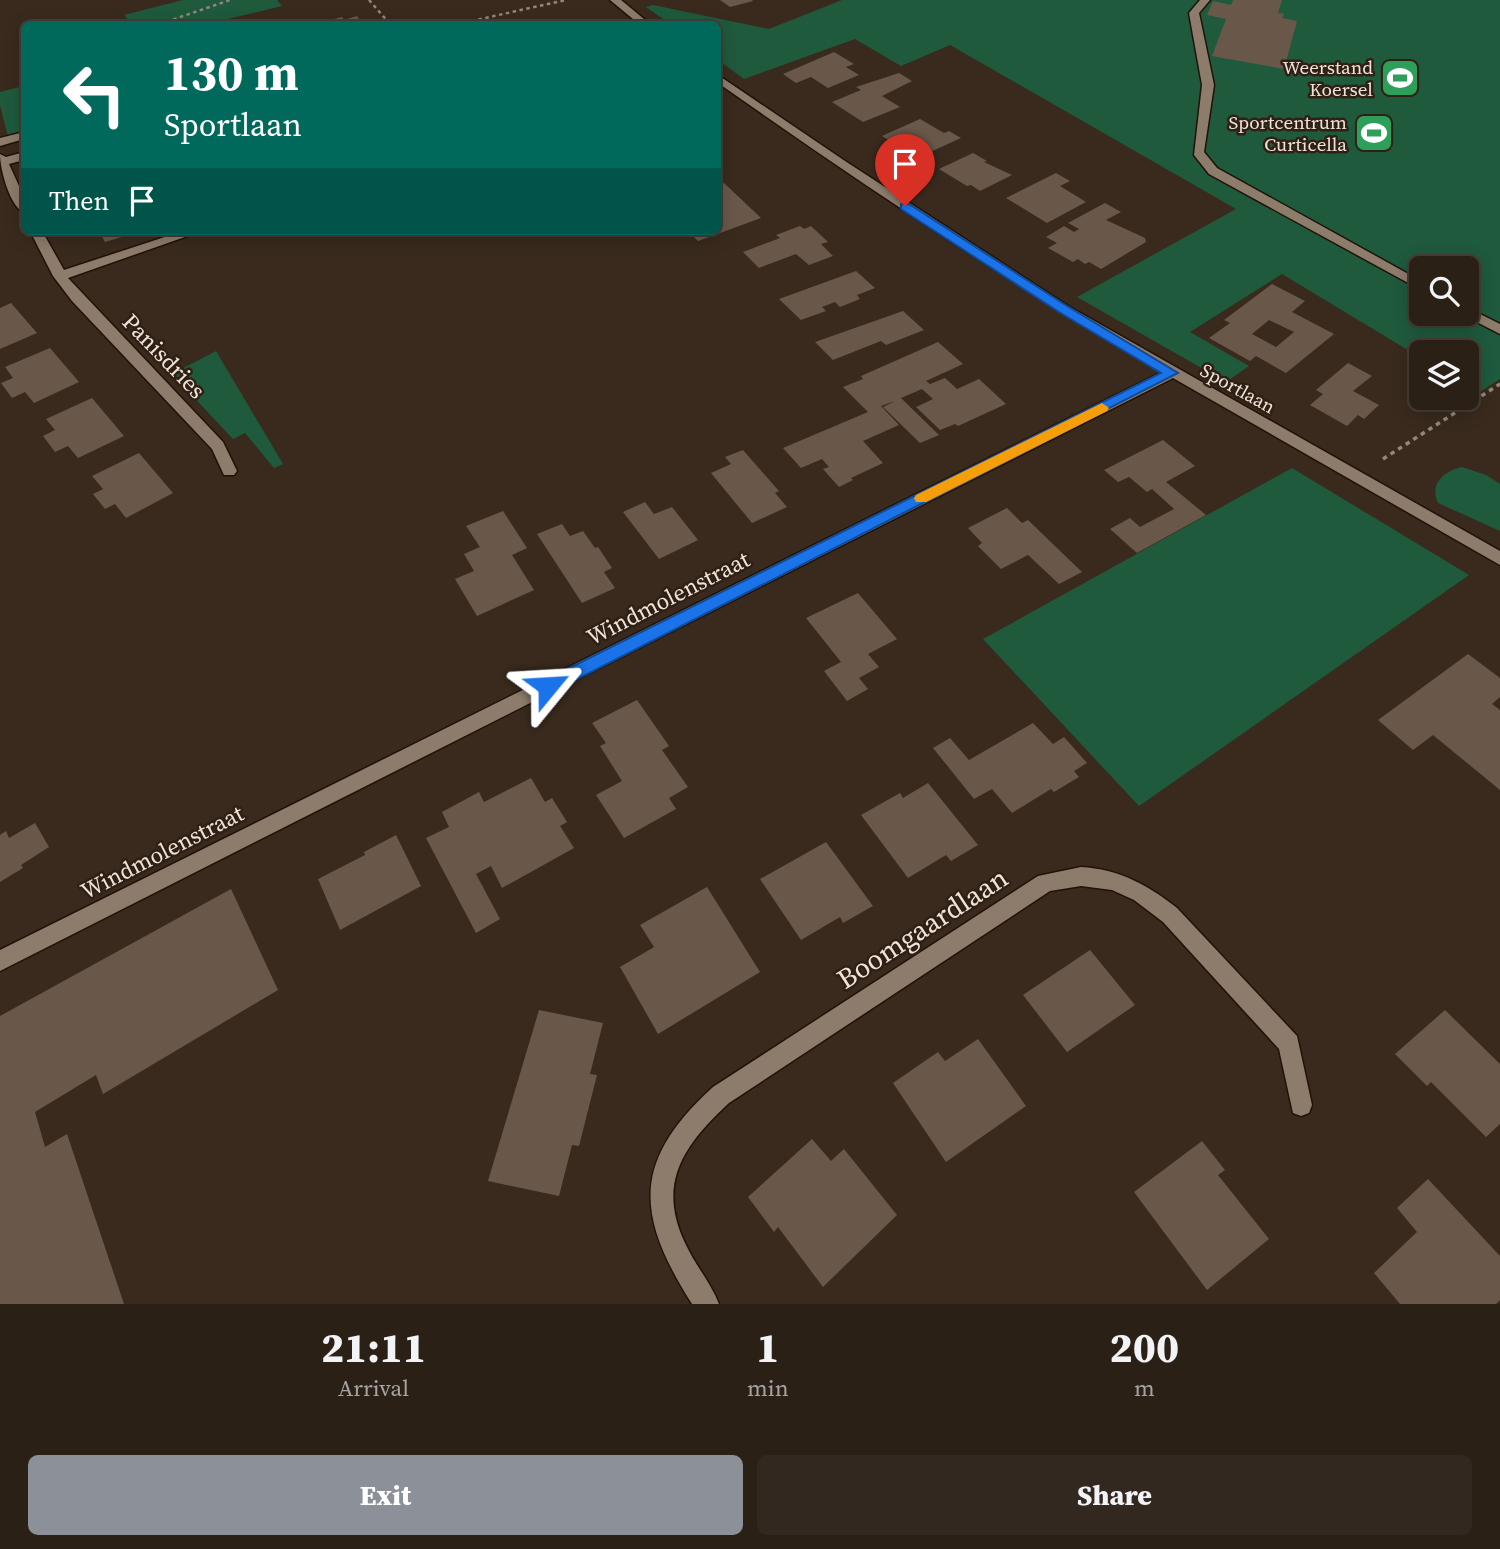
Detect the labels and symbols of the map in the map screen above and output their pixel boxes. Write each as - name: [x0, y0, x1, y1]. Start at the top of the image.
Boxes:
- place label: Weerstand Koersel: [1283, 54, 1373, 102]
- sports icon: Weerstand Koersel: [1379, 57, 1421, 99]
- place label: Sportcentrum Curticella: [1229, 109, 1347, 157]
- sports icon: Sportcentrum Curticella: [1353, 112, 1395, 154]
- pin: [875, 134, 935, 206]
- street label: Panisdries: [115, 306, 213, 406]
- street label: Sportlaan: [1196, 357, 1280, 419]
- street label: Windmolenstraat: [581, 543, 755, 653]
- position arrow: [511, 649, 585, 723]
- street label: Windmolenstraat: [75, 797, 249, 907]
- street label: Boomgaardlaan: [829, 858, 1015, 998]

